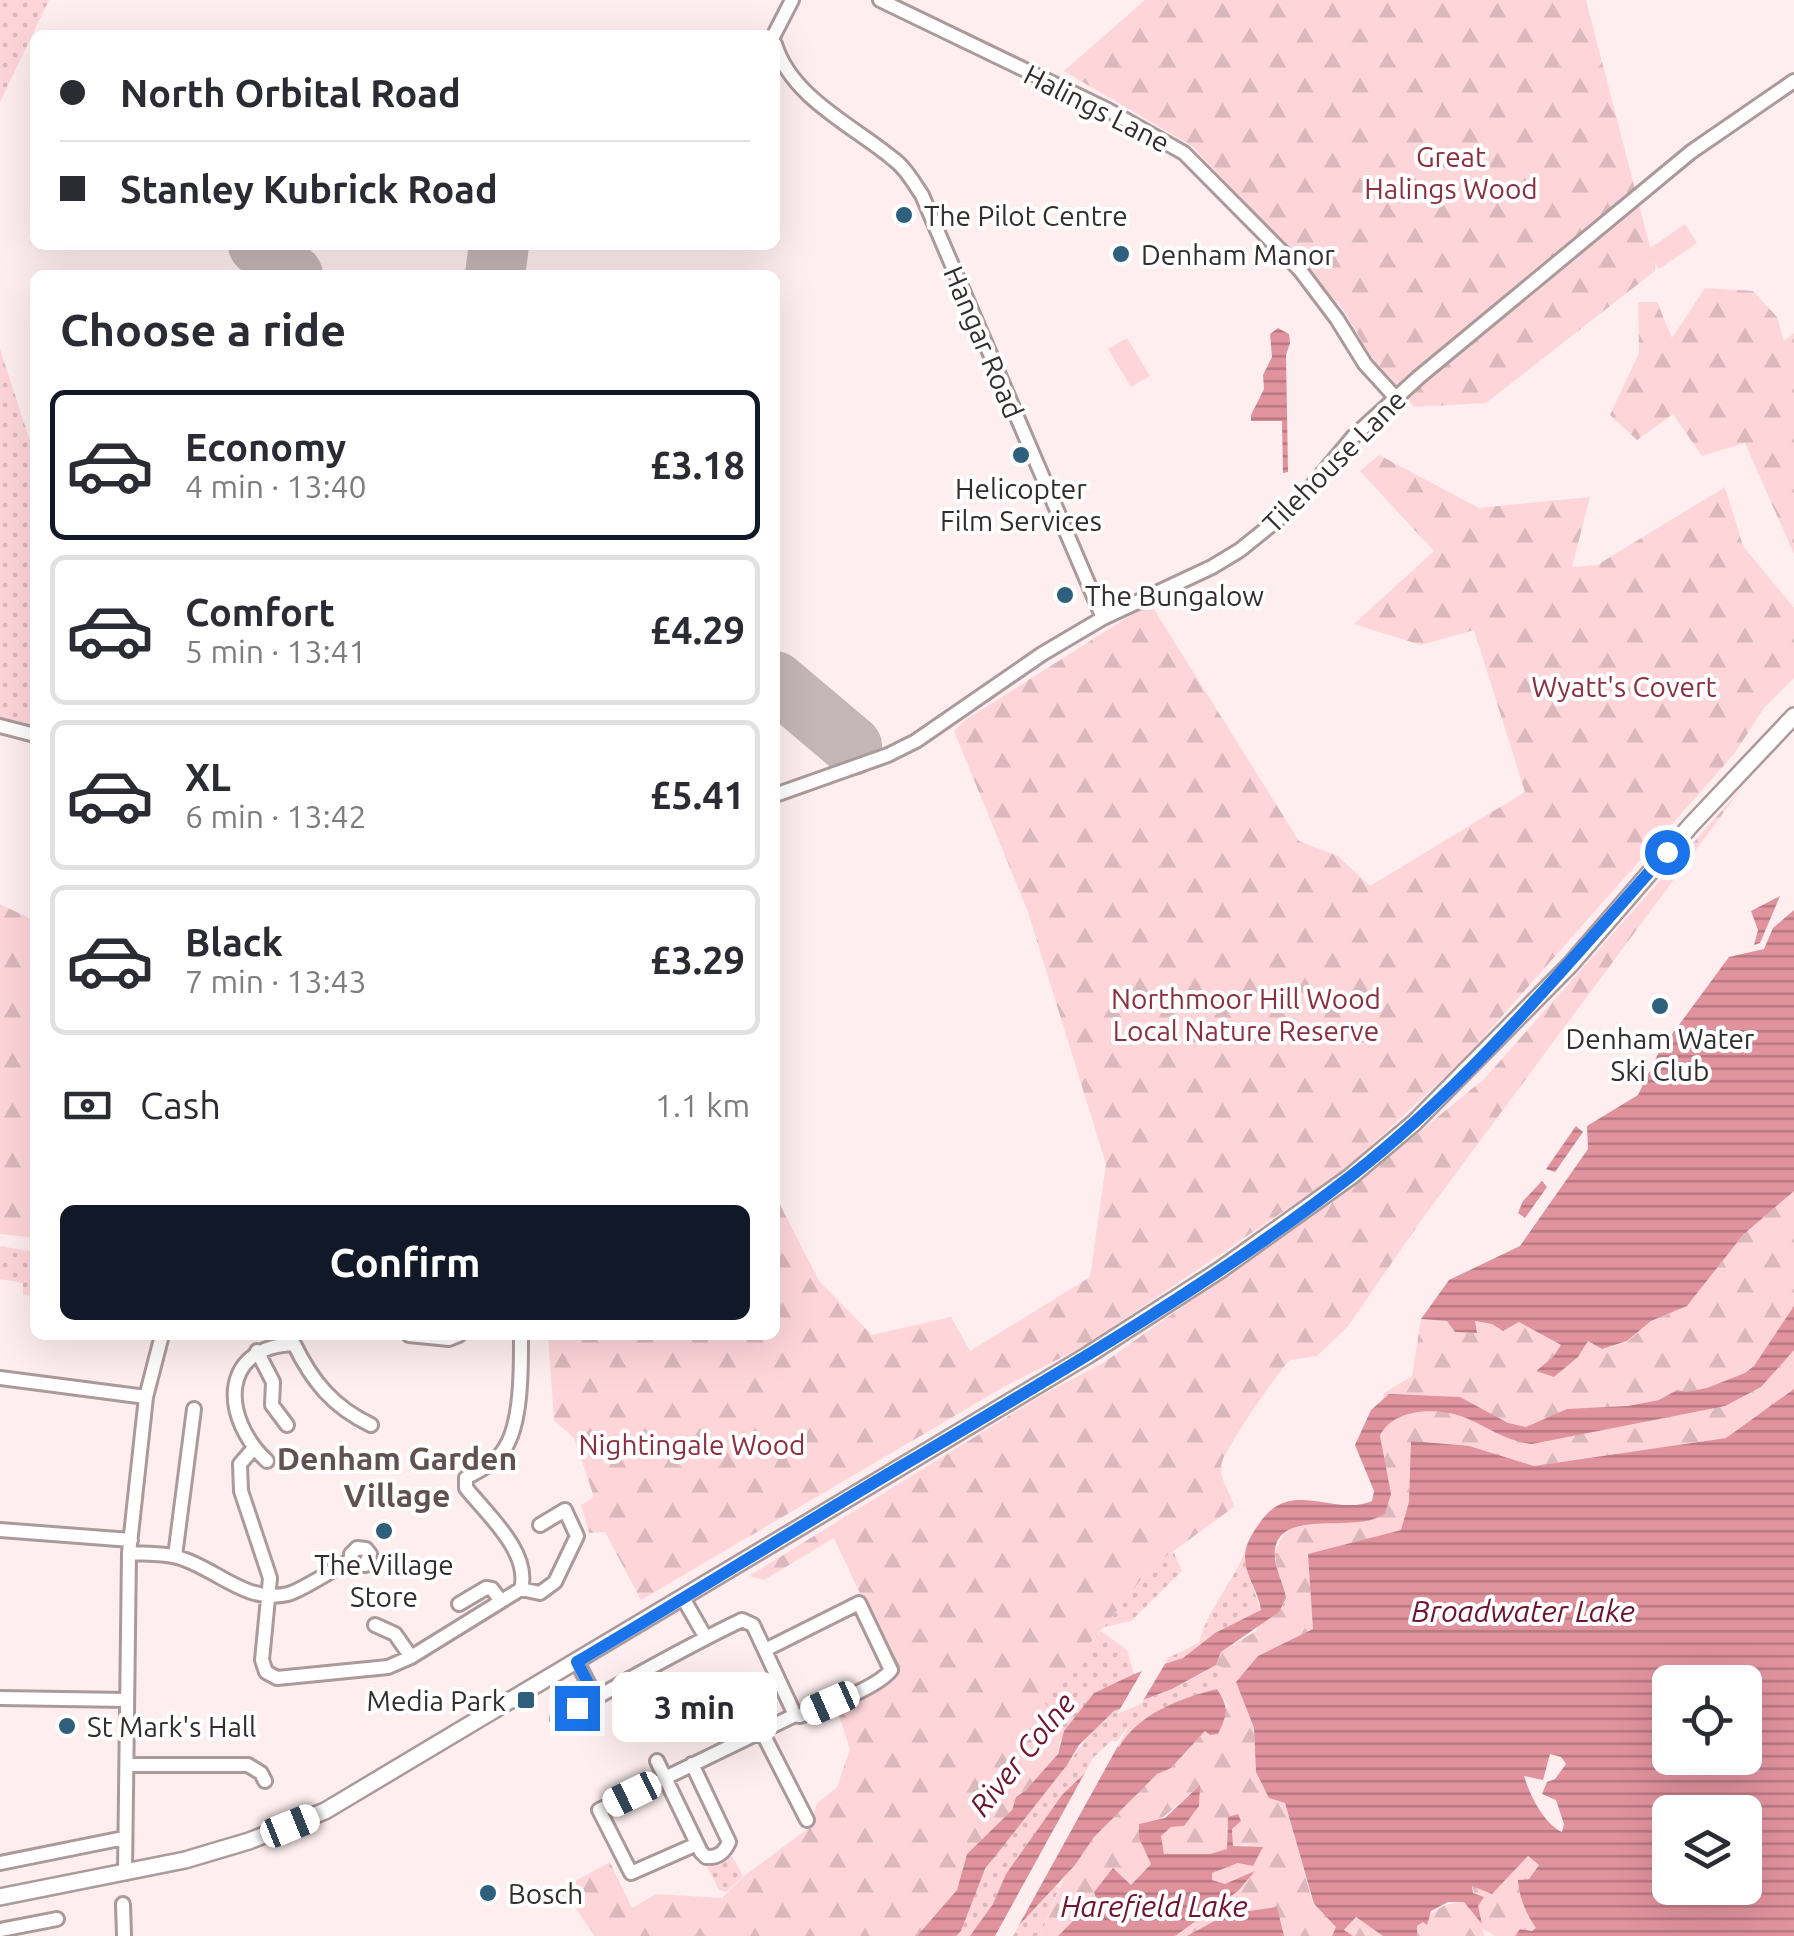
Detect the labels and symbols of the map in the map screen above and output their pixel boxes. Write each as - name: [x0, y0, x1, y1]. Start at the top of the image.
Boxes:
- street label: Halings Lane: [1019, 58, 1175, 158]
- park label: Great Halings Wood: [1364, 141, 1538, 204]
- place label: The Pilot Centre: [924, 200, 1128, 231]
- marker: The Pilot Centre: [893, 204, 915, 226]
- place label: Denham Manor: [1141, 239, 1335, 270]
- marker: Denham Manor: [1110, 243, 1132, 265]
- street label: Hangar Road: [938, 261, 1030, 423]
- street label: Tilehouse Lane: [1256, 383, 1412, 539]
- marker: Helicopter Film Services: [1010, 444, 1032, 466]
- place label: Helicopter Film Services: [940, 473, 1102, 536]
- place label: The Bungalow: [1085, 580, 1264, 611]
- marker: The Bungalow: [1054, 584, 1076, 606]
- park label: Wyatt's Covert: [1531, 671, 1717, 702]
- route start: [1645, 830, 1690, 875]
- park label: Northmoor Hill Wood Local Nature Reserve: [1111, 983, 1381, 1046]
- marker: Denham Water Ski Club: [1649, 995, 1671, 1017]
- place label: Denham Water Ski Club: [1566, 1023, 1755, 1086]
- park label: Nightingale Wood: [579, 1429, 806, 1460]
- district label: Denham Garden Village: [277, 1440, 517, 1513]
- marker: The Village Store: [373, 1520, 395, 1542]
- place label: The Village Store: [314, 1549, 454, 1612]
- water label: Broadwater Lake: [1411, 1594, 1635, 1628]
- callout: 3 min: [612, 1673, 777, 1743]
- car: [796, 1677, 864, 1729]
- place label: Media Park: [367, 1685, 506, 1716]
- route end: [555, 1686, 600, 1731]
- water label: River Colne: [962, 1686, 1082, 1822]
- marker: Media Park: [515, 1689, 537, 1711]
- place label: St Mark's Hall: [87, 1711, 256, 1742]
- marker: St Mark's Hall: [56, 1715, 78, 1737]
- car: [598, 1767, 666, 1821]
- car: [257, 1801, 323, 1851]
- place label: Bosch: [508, 1878, 583, 1909]
- marker: Bosch: [477, 1882, 499, 1904]
- water label: Harefield Lake: [1060, 1889, 1248, 1923]

